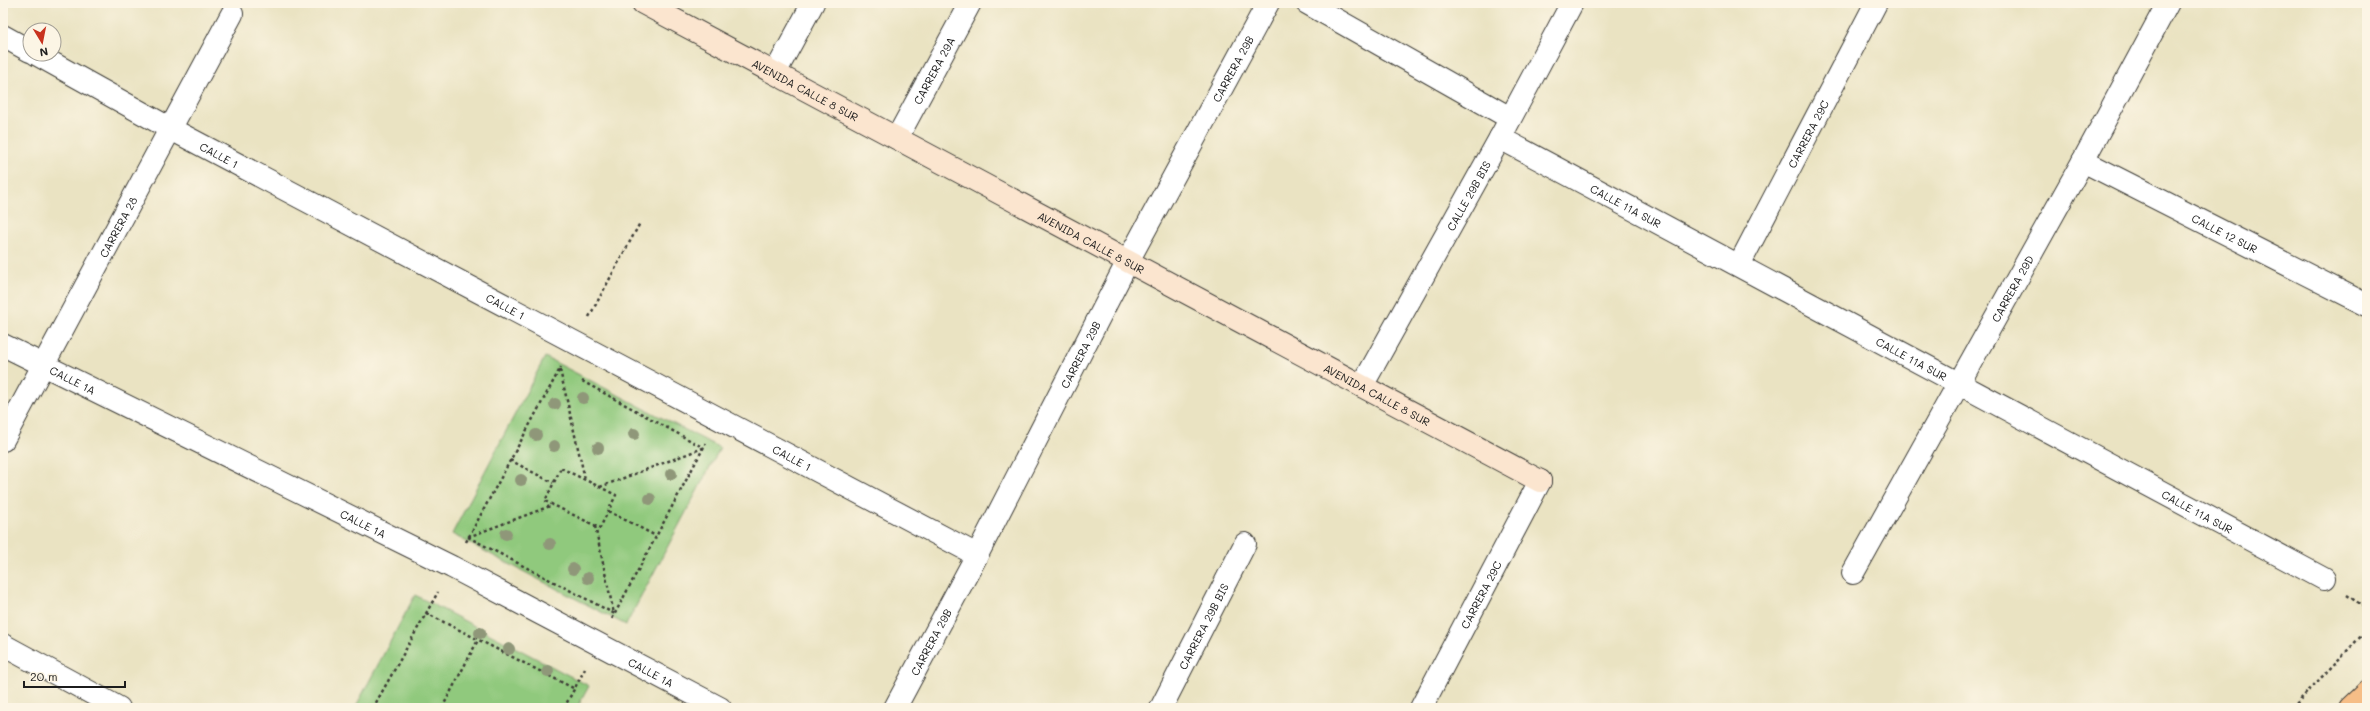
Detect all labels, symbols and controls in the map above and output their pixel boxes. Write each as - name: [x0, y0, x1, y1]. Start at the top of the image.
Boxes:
- north arrow: [22, 22, 62, 62]
- street label: CARRERA 29B: [1208, 33, 1257, 105]
- street label: CARRERA 29A: [909, 34, 958, 107]
- text: N: [38, 44, 49, 60]
- street label: AVENIDA CALLE 8 SUR: [749, 55, 861, 124]
- street label: CARRERA 29C: [1784, 97, 1832, 170]
- street label: CALLE 1: [197, 138, 241, 171]
- street label: CALLE 29B BIS: [1443, 158, 1493, 233]
- street label: CALLE 11A SUR: [1588, 180, 1664, 231]
- street label: CARRERA 28: [95, 194, 140, 260]
- street label: AVENIDA CALLE 8 SUR: [1035, 207, 1147, 276]
- street label: CALLE 12 SUR: [2189, 210, 2260, 256]
- street label: CARRERA 29D: [1987, 252, 2037, 324]
- street label: CALLE 1: [484, 289, 528, 322]
- street label: CARRERA 29B: [1056, 318, 1104, 391]
- street label: CALLE 11A SUR: [1874, 333, 1950, 384]
- street label: AVENIDA CALLE 8 SUR: [1321, 360, 1433, 429]
- street label: CALLE 1A: [47, 362, 98, 397]
- street label: CALLE 1: [770, 441, 814, 474]
- street label: CALLE 11A SUR: [2159, 486, 2236, 536]
- street label: CALLE 1A: [338, 505, 389, 541]
- street label: CARRERA 29C: [1456, 558, 1504, 631]
- street label: CARRERA 29B BIS: [1175, 580, 1231, 672]
- street label: CARRERA 29B: [906, 606, 955, 678]
- street label: CALLE 1A: [626, 654, 677, 690]
- scale bar: [24, 663, 125, 689]
- text: 20 m: [30, 668, 58, 684]

